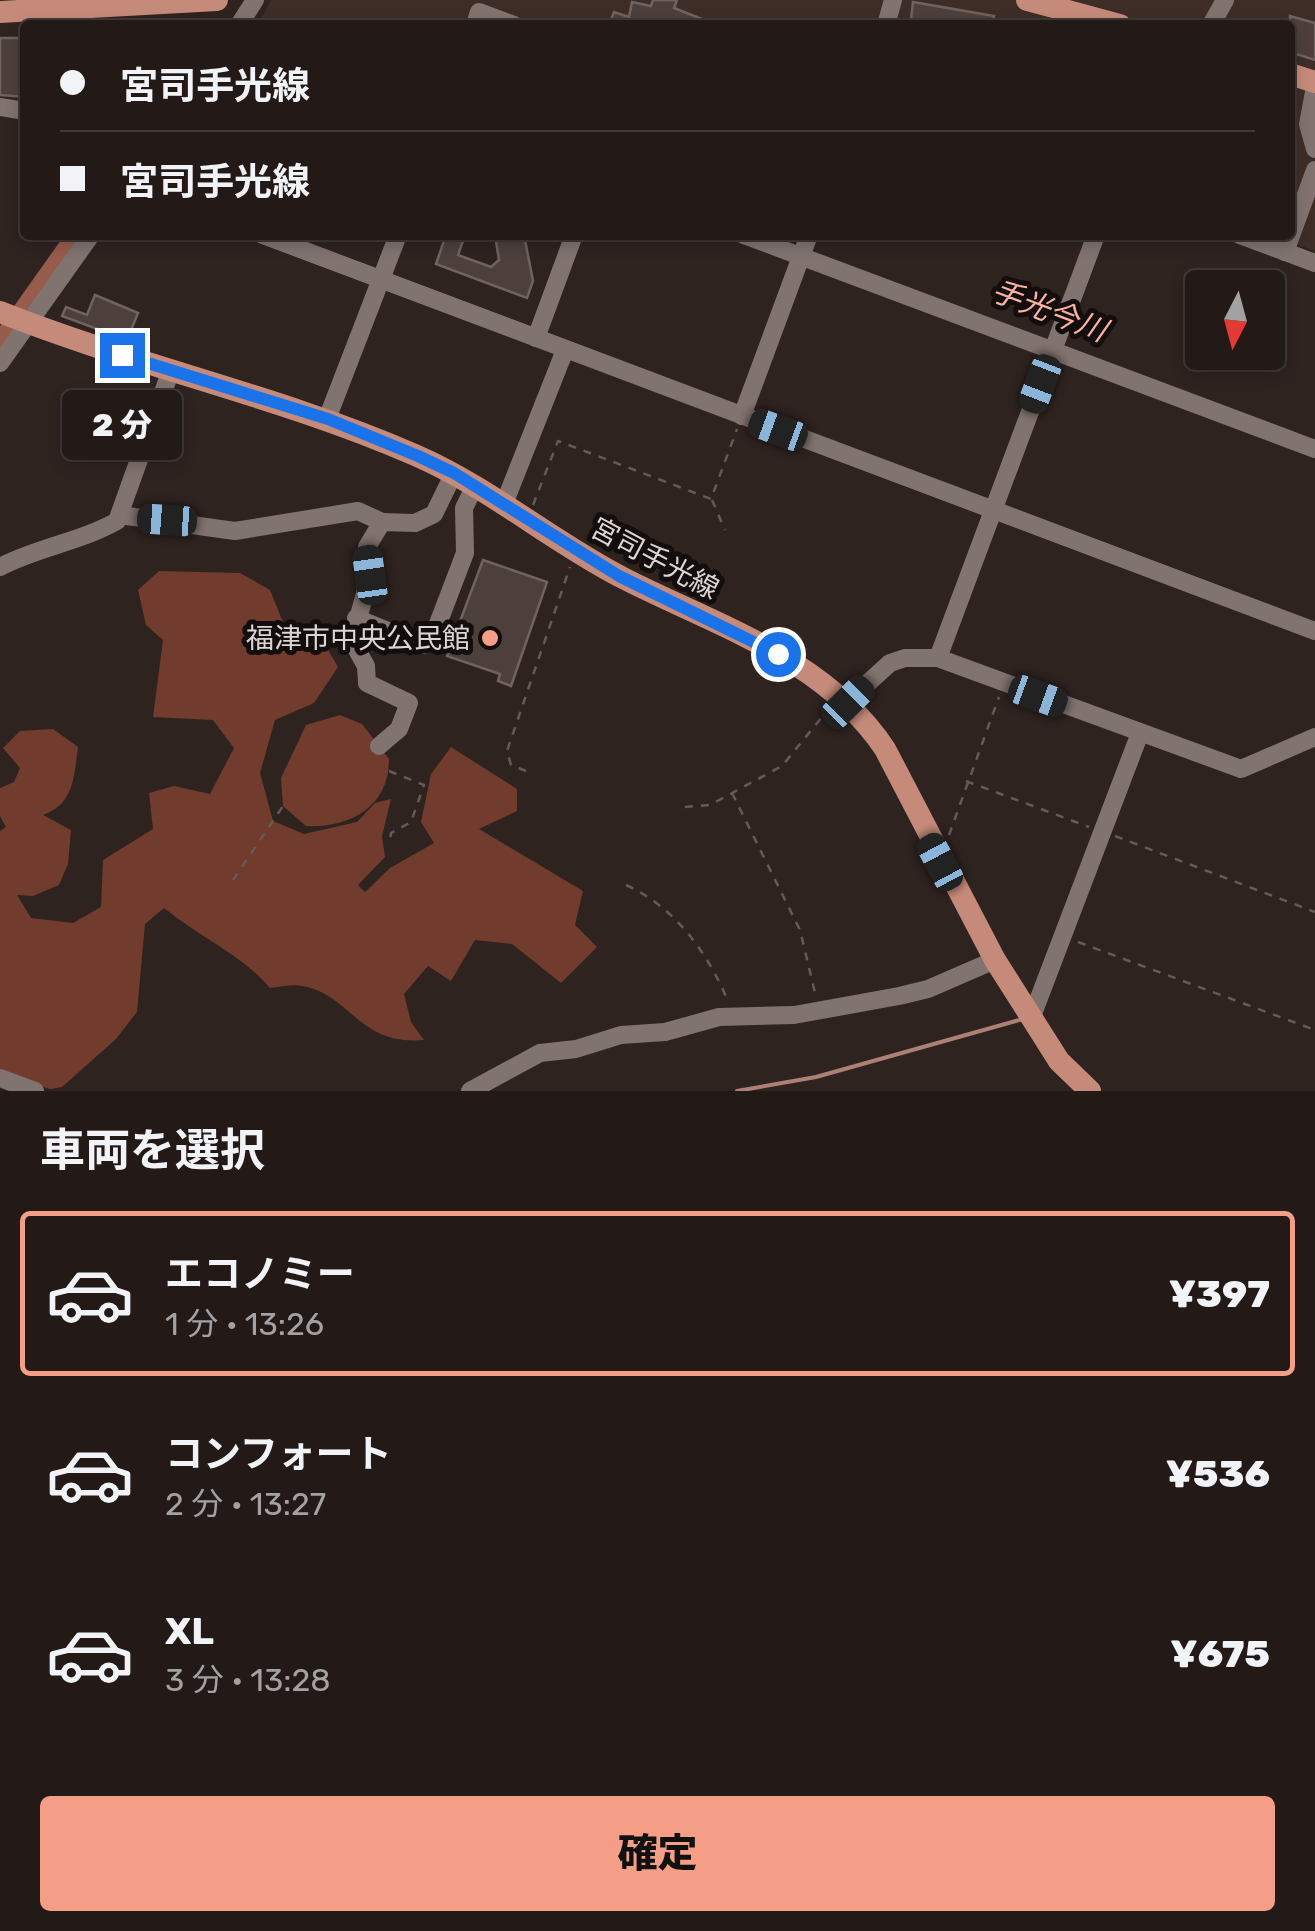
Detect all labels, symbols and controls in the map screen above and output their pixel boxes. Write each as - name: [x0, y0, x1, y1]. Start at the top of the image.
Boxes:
- text: 宮司手光線: [120, 63, 310, 109]
- text: 宮司手光線: [120, 159, 310, 205]
- north arrow: [1185, 270, 1285, 370]
- map controls: [1185, 270, 1285, 370]
- water label: 手光今川: [987, 273, 1114, 350]
- route end: [100, 333, 145, 378]
- car: [1015, 351, 1065, 417]
- callout: 2 分: [62, 390, 182, 460]
- text: 2 分: [92, 406, 152, 444]
- car: [745, 406, 811, 454]
- car: [136, 503, 198, 537]
- street label: 宮司手光線: [585, 511, 724, 606]
- car: [351, 543, 389, 607]
- place label: 福津市中央公民館: [246, 622, 470, 655]
- marker: 福津市中央公民館: [479, 627, 501, 649]
- route start: [756, 632, 801, 677]
- car: [816, 670, 880, 734]
- car: [1005, 672, 1071, 720]
- car: [913, 828, 967, 896]
- text: 車両を選択: [40, 1124, 265, 1177]
- icon: car: [45, 1249, 135, 1339]
- text: エコノミー: [165, 1251, 355, 1297]
- text: ¥397: [1169, 1271, 1270, 1317]
- text: 1 分 · 13:26: [165, 1305, 324, 1343]
- icon: car: [45, 1429, 135, 1519]
- text: コンフォート: [165, 1431, 392, 1477]
- text: ¥536: [1166, 1451, 1270, 1497]
- text: 2 分 · 13:27: [165, 1485, 326, 1523]
- text: XL: [165, 1608, 214, 1654]
- icon: car: [45, 1609, 135, 1699]
- text: ¥675: [1170, 1631, 1270, 1677]
- text: 3 分 · 13:28: [165, 1661, 331, 1699]
- button: 確定: [40, 1796, 1275, 1911]

